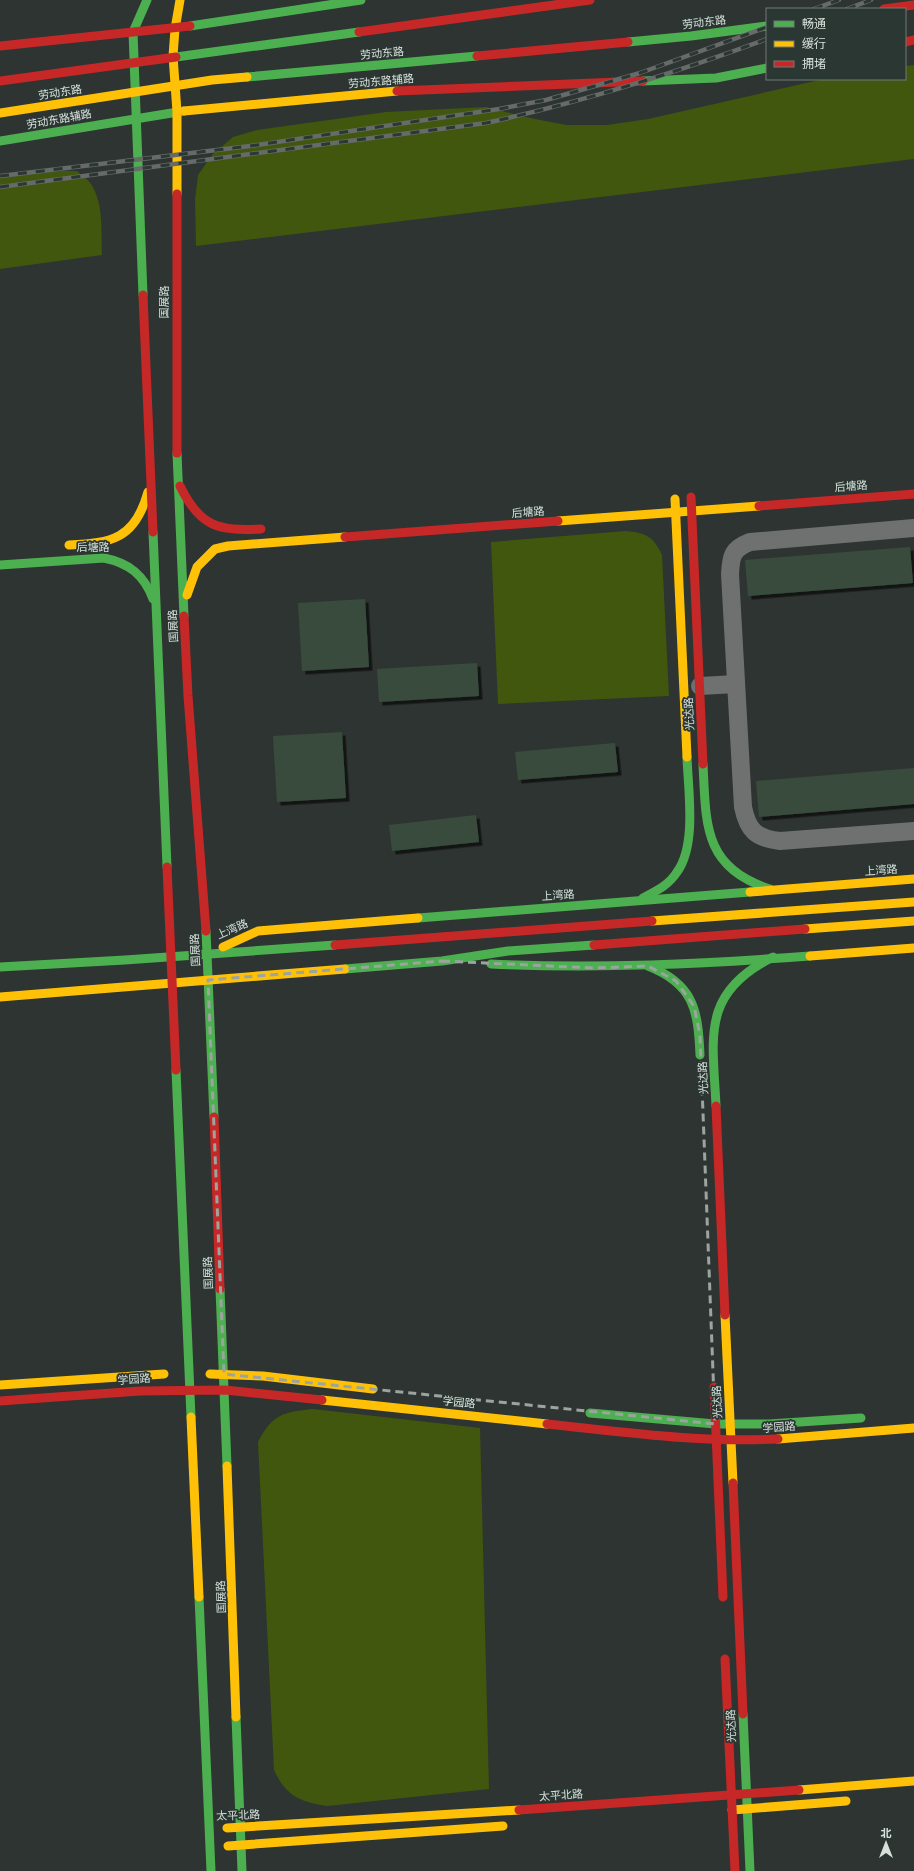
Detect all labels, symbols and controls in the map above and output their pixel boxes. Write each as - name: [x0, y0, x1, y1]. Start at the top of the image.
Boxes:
- legend: [766, 8, 906, 80]
- street label: 劳动东路: [681, 13, 727, 31]
- text: 畅通: [802, 17, 826, 31]
- text: 缓行: [802, 37, 826, 51]
- street label: 劳动东路: [360, 45, 404, 61]
- text: 拥堵: [802, 57, 826, 71]
- street label: 劳动东路辅路: [348, 72, 414, 90]
- street label: 劳动东路: [37, 83, 83, 101]
- street label: 劳动东路辅路: [25, 107, 93, 131]
- street label: 国展路: [158, 286, 170, 319]
- street label: 后塘路: [834, 479, 868, 493]
- street label: 后塘路: [511, 505, 545, 519]
- street label: 后塘路: [77, 541, 110, 553]
- street label: 国展路: [166, 609, 180, 643]
- street label: 光达路: [682, 697, 696, 731]
- street label: 上湾路: [864, 863, 898, 877]
- street label: 上湾路: [541, 888, 575, 902]
- street label: 上湾路: [214, 917, 250, 941]
- street label: 国展路: [188, 933, 202, 967]
- street label: 光达路: [696, 1061, 710, 1095]
- street label: 国展路: [201, 1256, 215, 1290]
- street label: 学园路: [117, 1372, 151, 1386]
- street label: 光达路: [710, 1385, 724, 1419]
- street label: 学园路: [442, 1394, 476, 1410]
- street label: 学园路: [762, 1420, 796, 1434]
- street label: 国展路: [214, 1580, 228, 1614]
- street label: 光达路: [724, 1709, 738, 1743]
- street label: 太平北路: [539, 1787, 583, 1803]
- street label: 太平北路: [216, 1808, 260, 1822]
- north arrow: [866, 1823, 906, 1863]
- text: 北: [881, 1827, 892, 1839]

